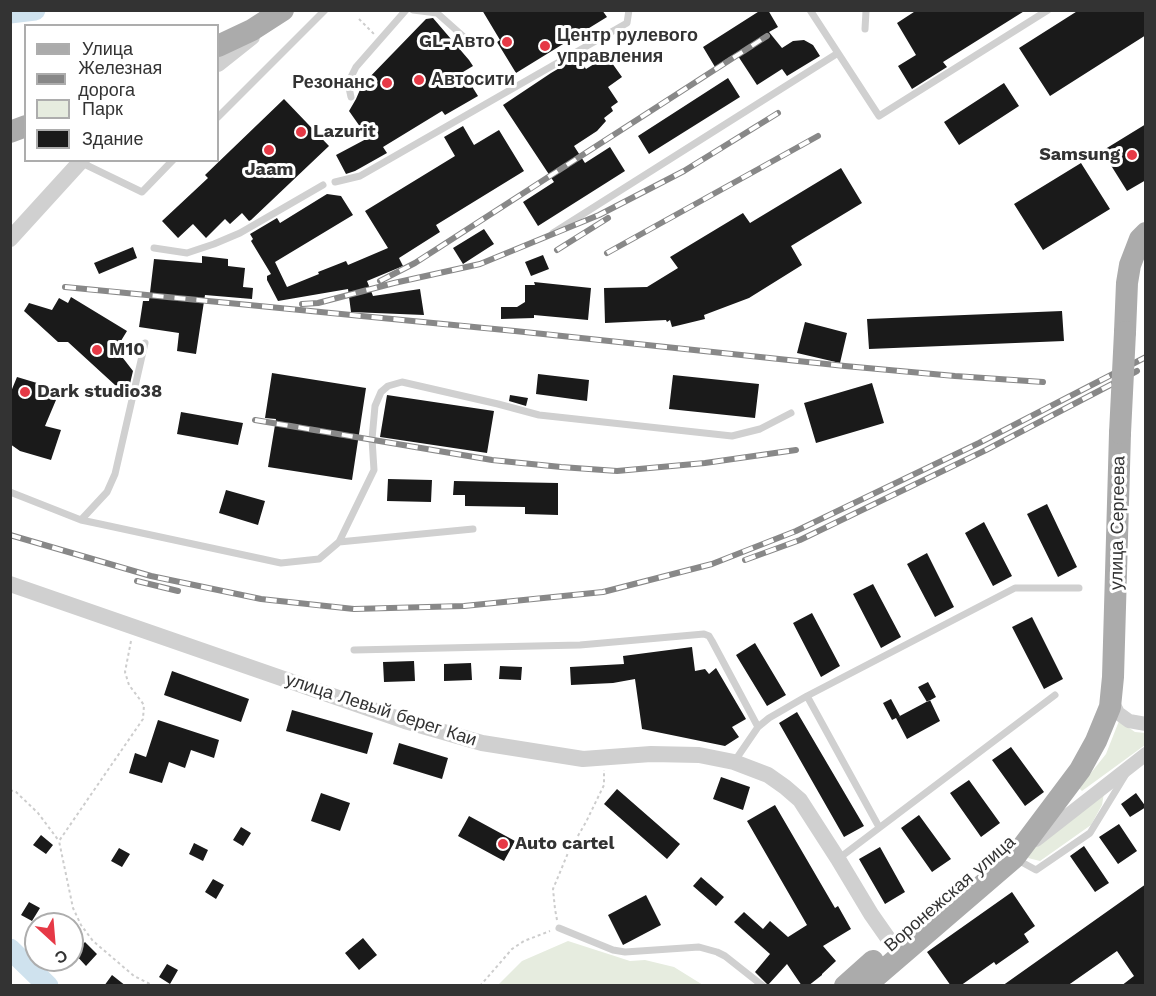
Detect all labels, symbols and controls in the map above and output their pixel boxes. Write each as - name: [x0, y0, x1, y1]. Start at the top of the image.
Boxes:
- legend: [24, 24, 219, 162]
- place label: Центр рулевого управления: [557, 25, 698, 68]
- place label: GL-Авто: [419, 31, 495, 53]
- marker: GL-Авто: [500, 35, 514, 49]
- text: Улица: [82, 38, 133, 59]
- marker: Центр рулевого управления: [538, 39, 552, 53]
- text: Железная дорога: [78, 57, 162, 100]
- place label: Автосити: [431, 69, 515, 91]
- place label: Резонанс: [292, 72, 375, 94]
- marker: Автосити: [412, 73, 426, 87]
- marker: Резонанс: [380, 76, 394, 90]
- text: Парк: [82, 98, 123, 119]
- place label: Lazurit: [313, 121, 376, 143]
- marker: Lazurit: [294, 125, 308, 139]
- text: Здание: [82, 128, 143, 149]
- marker: Jaam: [262, 143, 276, 157]
- place label: Samsung: [1039, 144, 1120, 166]
- marker: Samsung: [1125, 148, 1139, 162]
- place label: Jaam: [244, 159, 294, 181]
- place label: M10: [109, 339, 145, 361]
- marker: M10: [90, 343, 104, 357]
- place label: Dark studio38: [37, 381, 162, 403]
- marker: Dark studio38: [18, 385, 32, 399]
- street label: улица Сергеева: [1106, 456, 1130, 590]
- street label: улица Левый берег Каи: [283, 669, 479, 751]
- street label: Воронежская улица: [880, 831, 1020, 957]
- place label: Auto cartel: [515, 833, 614, 855]
- marker: Auto cartel: [496, 837, 510, 851]
- north arrow: [24, 912, 84, 972]
- text: С: [52, 946, 71, 968]

